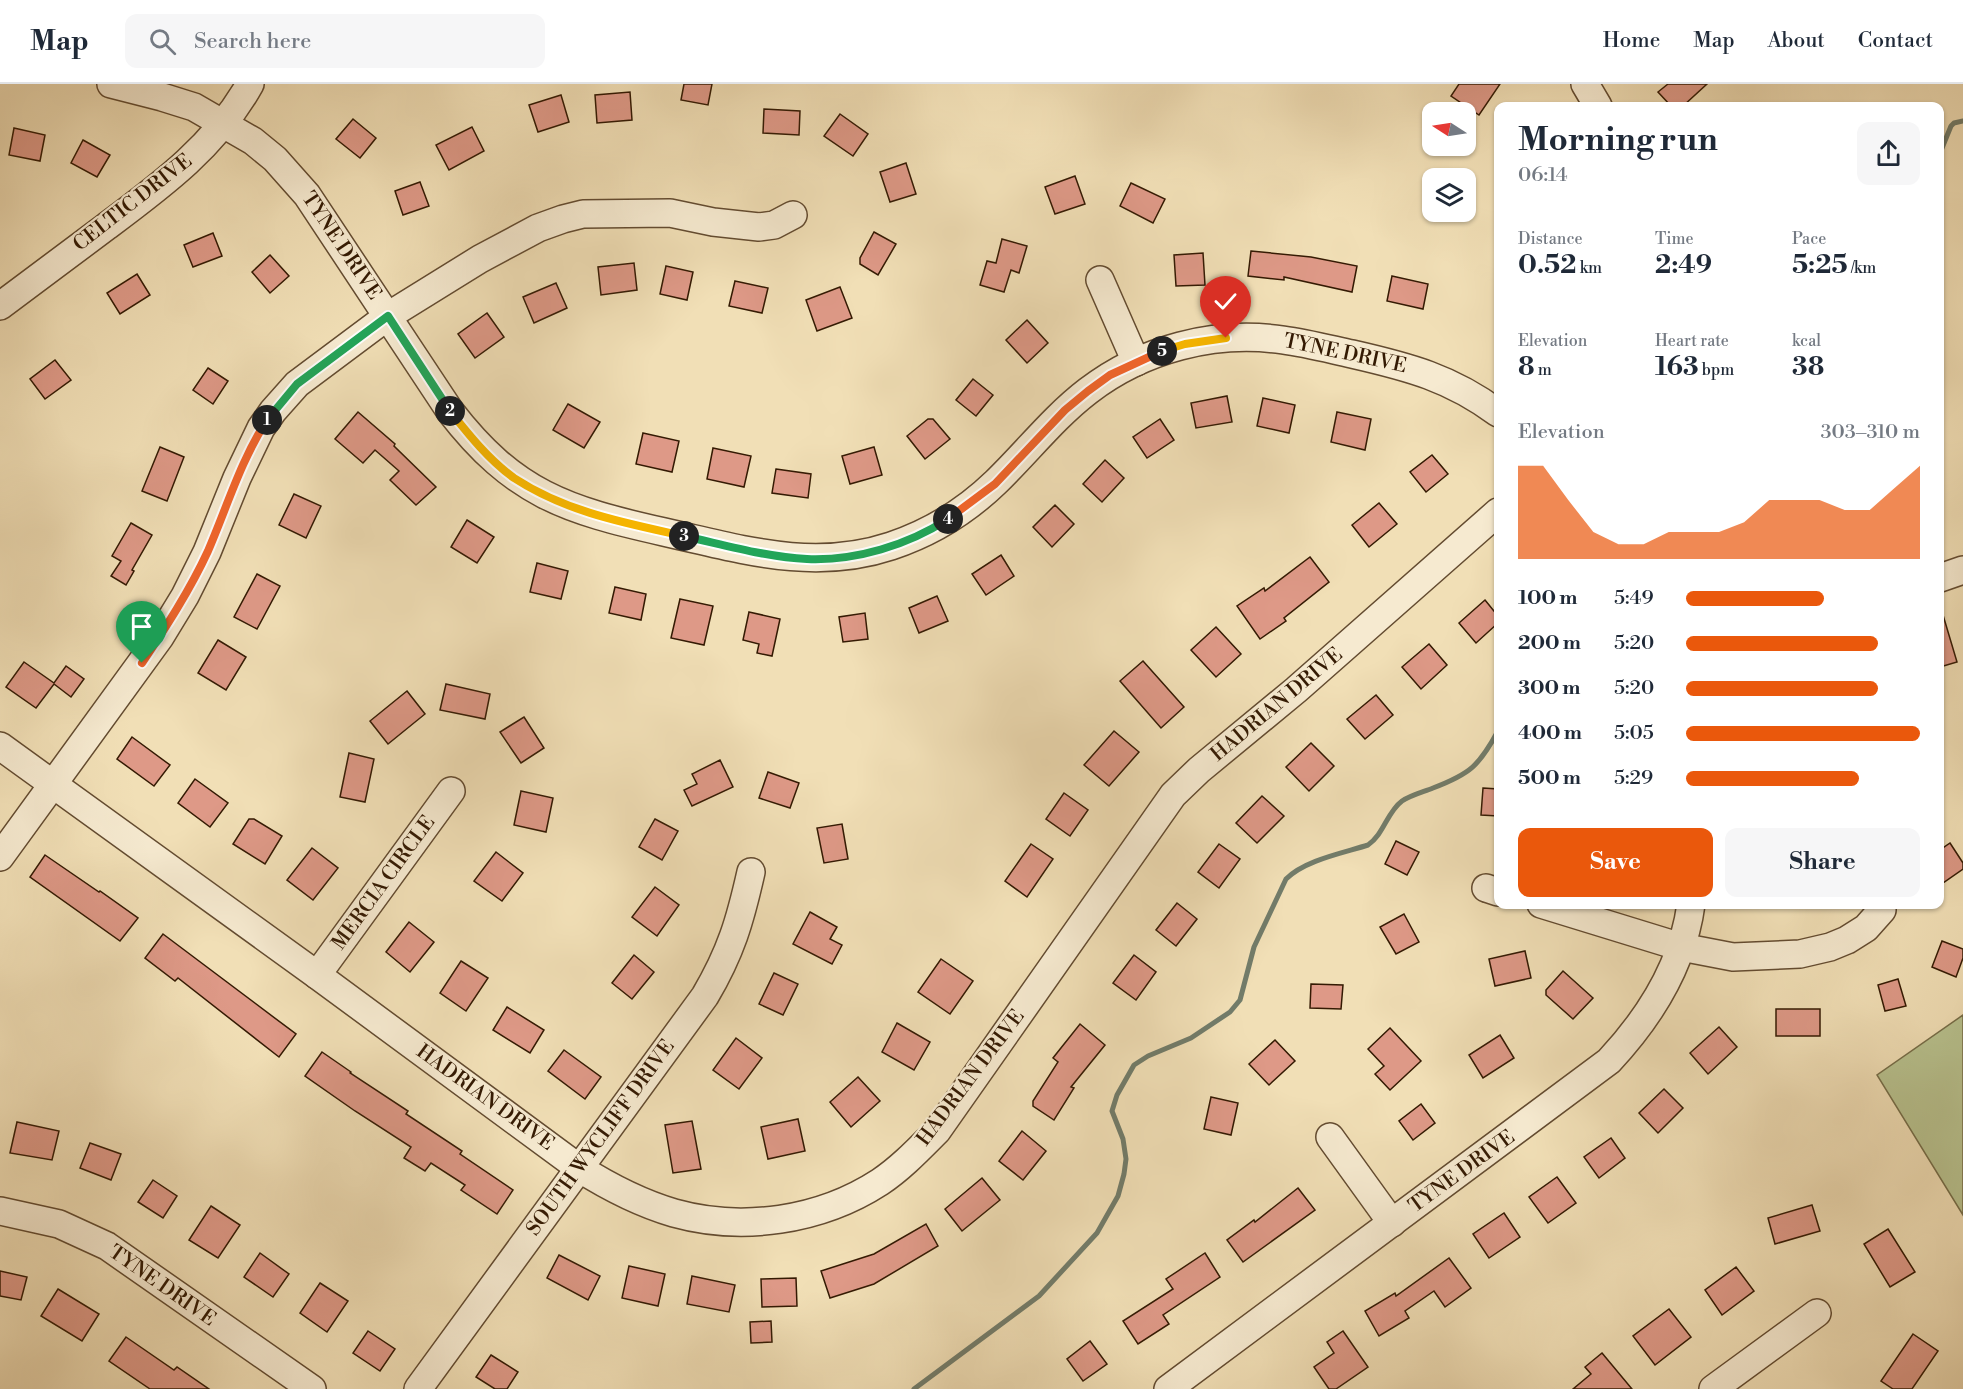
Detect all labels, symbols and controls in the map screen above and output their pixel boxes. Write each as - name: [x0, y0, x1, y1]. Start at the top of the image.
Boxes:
- search box: [125, 14, 545, 68]
- text: Map: [30, 24, 89, 59]
- icon: search: [146, 25, 179, 58]
- text: Search here: [194, 28, 311, 55]
- text: Home: [1603, 28, 1660, 54]
- text: Map: [1693, 28, 1735, 54]
- text: About: [1768, 28, 1825, 54]
- text: Contact: [1858, 28, 1933, 54]
- north arrow: [1422, 102, 1476, 156]
- map controls: [1422, 102, 1476, 222]
- text: Morning run: [1518, 120, 1718, 161]
- button: share: [1857, 122, 1920, 185]
- street label: CELTIC DRIVE: [68, 149, 198, 257]
- text: 06:14: [1518, 163, 1568, 188]
- button: layers: [1422, 168, 1476, 222]
- street label: TYNE DRIVE: [296, 187, 386, 305]
- text: Distance: [1518, 229, 1583, 249]
- text: Time: [1655, 229, 1694, 249]
- text: Pace: [1792, 229, 1826, 249]
- text: 0.52: [1518, 249, 1576, 281]
- text: 2:49: [1655, 249, 1712, 281]
- text: 5:25: [1792, 249, 1848, 281]
- text: km: [1576, 258, 1602, 278]
- text: /km: [1848, 258, 1876, 278]
- pin: [1200, 276, 1251, 338]
- icon: check: [1209, 285, 1242, 318]
- street label: TYNE DRIVE: [1281, 329, 1409, 379]
- text: Elevation: [1518, 331, 1587, 351]
- text: Heart rate: [1655, 331, 1729, 351]
- text: kcal: [1792, 331, 1821, 351]
- pin: 5: [1147, 336, 1177, 366]
- text: 5: [1157, 341, 1167, 361]
- text: 8: [1518, 351, 1535, 383]
- text: 163: [1655, 351, 1699, 383]
- text: 38: [1792, 351, 1824, 383]
- text: m: [1535, 360, 1552, 380]
- text: bpm: [1699, 360, 1734, 380]
- pin: 2: [435, 396, 465, 426]
- text: 2: [445, 401, 455, 421]
- pin: 1: [252, 405, 282, 435]
- text: 1: [263, 410, 271, 430]
- text: Elevation: [1518, 420, 1605, 445]
- text: 303–310 m: [1820, 420, 1920, 445]
- pin: 4: [933, 504, 963, 534]
- text: 4: [943, 509, 953, 529]
- pin: 3: [669, 521, 699, 551]
- text: 3: [679, 526, 689, 546]
- text: 100 m: [1518, 586, 1577, 611]
- text: 5:49: [1614, 586, 1654, 611]
- pin: [116, 601, 167, 663]
- icon: arrive: [125, 610, 158, 643]
- text: 200 m: [1518, 631, 1581, 656]
- text: 5:20: [1614, 631, 1654, 656]
- street label: HADRIAN DRIVE: [1206, 643, 1348, 767]
- text: 300 m: [1518, 676, 1581, 701]
- text: 5:20: [1614, 676, 1654, 701]
- text: 400 m: [1518, 721, 1582, 746]
- text: 5:05: [1614, 721, 1654, 746]
- text: 500 m: [1518, 766, 1581, 791]
- text: 5:29: [1614, 766, 1653, 791]
- street label: MERCIA CIRCLE: [327, 811, 441, 955]
- button: Save: [1518, 828, 1713, 897]
- button: Share: [1725, 828, 1920, 897]
- street label: HADRIAN DRIVE: [912, 1005, 1030, 1151]
- street label: SOUTH WYCLIFF DRIVE: [521, 1035, 681, 1241]
- street label: HADRIAN DRIVE: [411, 1040, 559, 1156]
- street label: TYNE DRIVE: [1404, 1125, 1520, 1219]
- street label: TYNE DRIVE: [104, 1240, 220, 1332]

